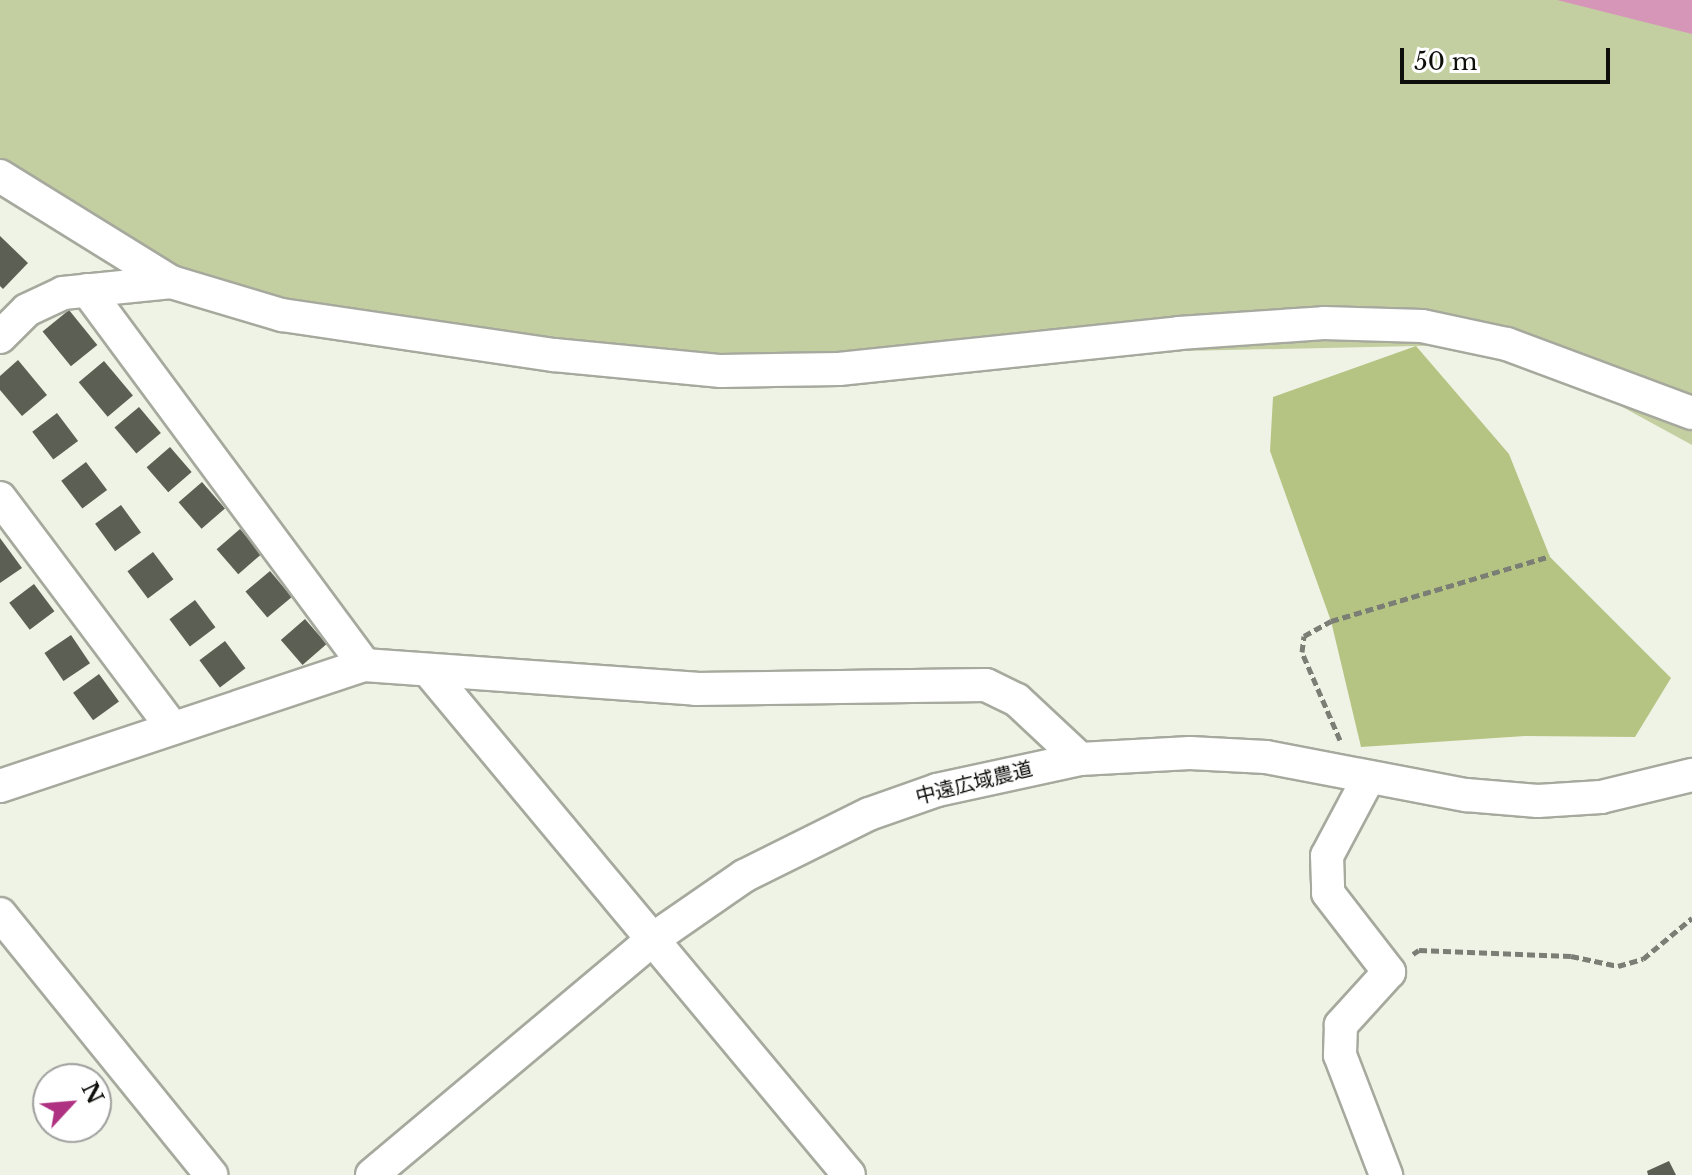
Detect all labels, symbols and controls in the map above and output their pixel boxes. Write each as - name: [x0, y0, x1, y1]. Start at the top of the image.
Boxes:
- scale bar: [1404, 32, 1614, 82]
- text: 50 m: [1414, 47, 1477, 76]
- street label: 中遠広域農道: [913, 757, 1035, 809]
- north arrow: [32, 1063, 112, 1143]
- text: N: [76, 1078, 109, 1108]

